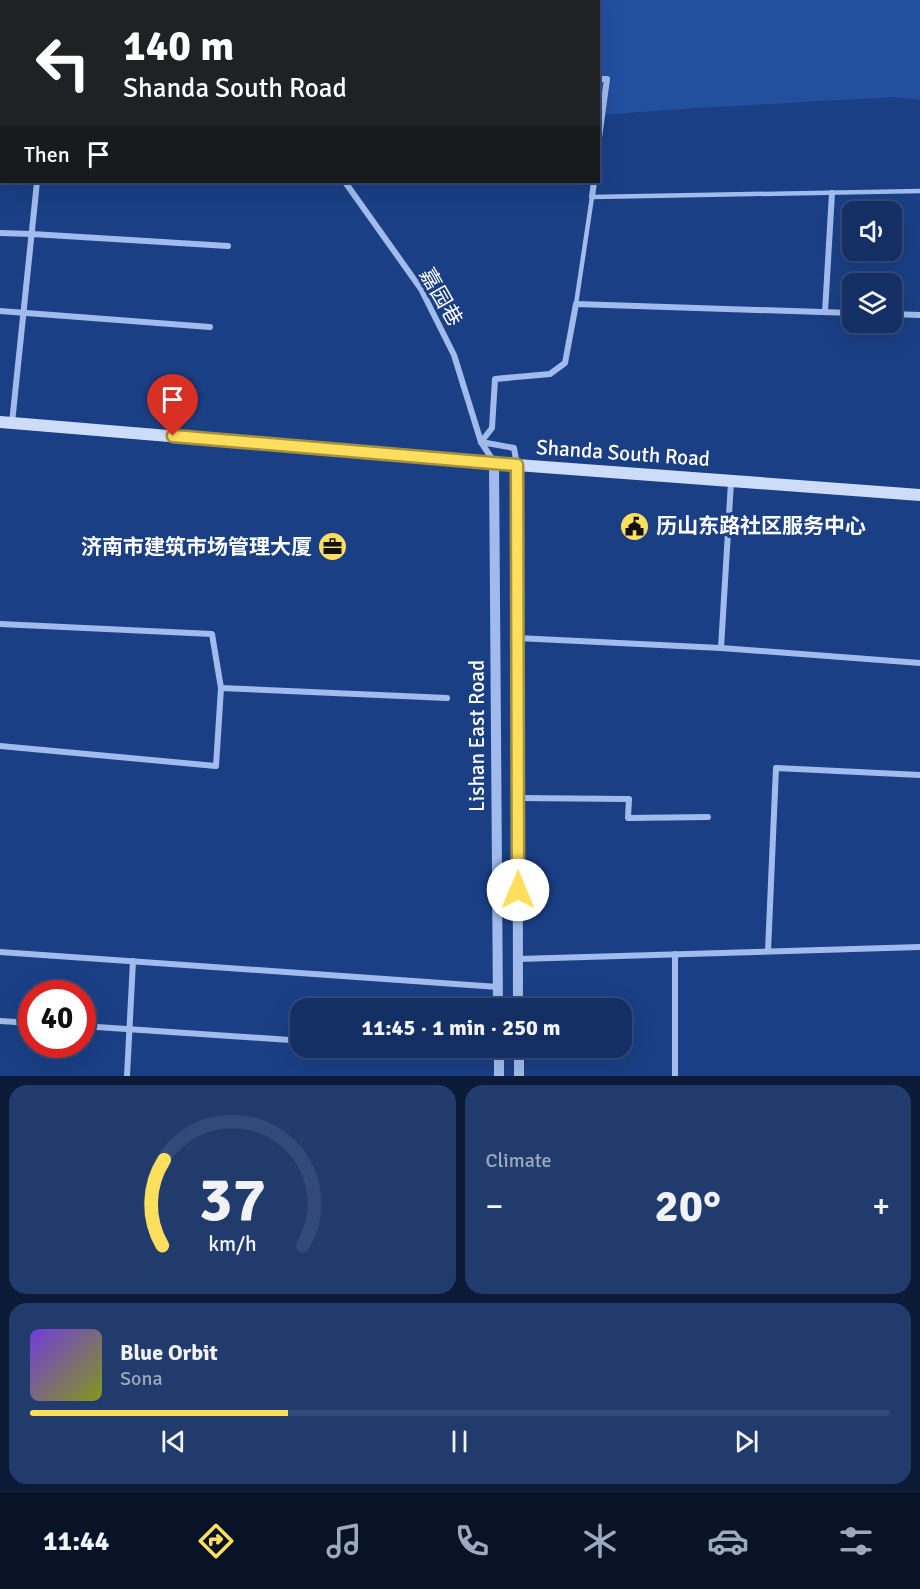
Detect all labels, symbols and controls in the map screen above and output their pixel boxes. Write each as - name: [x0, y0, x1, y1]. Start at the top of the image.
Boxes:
- text: 140 m: [123, 21, 234, 72]
- icon: left: [24, 24, 102, 102]
- text: Shanda South Road: [123, 72, 347, 105]
- icon: arrive: [82, 138, 115, 171]
- text: Then: [24, 141, 70, 168]
- map controls: [842, 201, 902, 333]
- button: sound: [842, 201, 902, 261]
- street label: 嘉园巷: [414, 263, 468, 331]
- button: layers: [842, 273, 902, 333]
- pin: [147, 374, 198, 436]
- icon: arrive: [156, 383, 189, 416]
- street label: Shanda South Road: [535, 434, 711, 472]
- public building icon: 历山东路社区服务中心: [619, 510, 651, 542]
- place label: 历山东路社区服务中心: [656, 513, 866, 539]
- office icon: 济南市建筑市场管理大厦: [317, 531, 349, 563]
- place label: 济南市建筑市场管理大厦: [81, 534, 312, 560]
- street label: Lishan East Road: [464, 660, 490, 812]
- position arrow: [486, 858, 550, 922]
- speed limit sign: 40: [18, 980, 96, 1058]
- text: 11:45 · 1 min · 250 m: [361, 1014, 561, 1041]
- text: Climate: [486, 1148, 551, 1173]
- text: 37: [199, 1161, 266, 1238]
- text: 20°: [654, 1179, 721, 1234]
- text: −: [486, 1186, 503, 1227]
- text: +: [872, 1186, 890, 1227]
- text: km/h: [208, 1232, 257, 1258]
- text: Blue Orbit: [120, 1339, 218, 1366]
- text: Sona: [120, 1366, 163, 1391]
- icon: previous: [157, 1425, 190, 1458]
- icon: pause: [443, 1425, 476, 1458]
- icon: next: [730, 1425, 763, 1458]
- icon: directions: [195, 1520, 237, 1562]
- icon: music: [323, 1520, 365, 1562]
- icon: phone: [451, 1520, 493, 1562]
- icon: climate: [579, 1520, 621, 1562]
- icon: car: [707, 1520, 749, 1562]
- icon: filters: [835, 1520, 877, 1562]
- text: 11:44: [43, 1525, 109, 1558]

